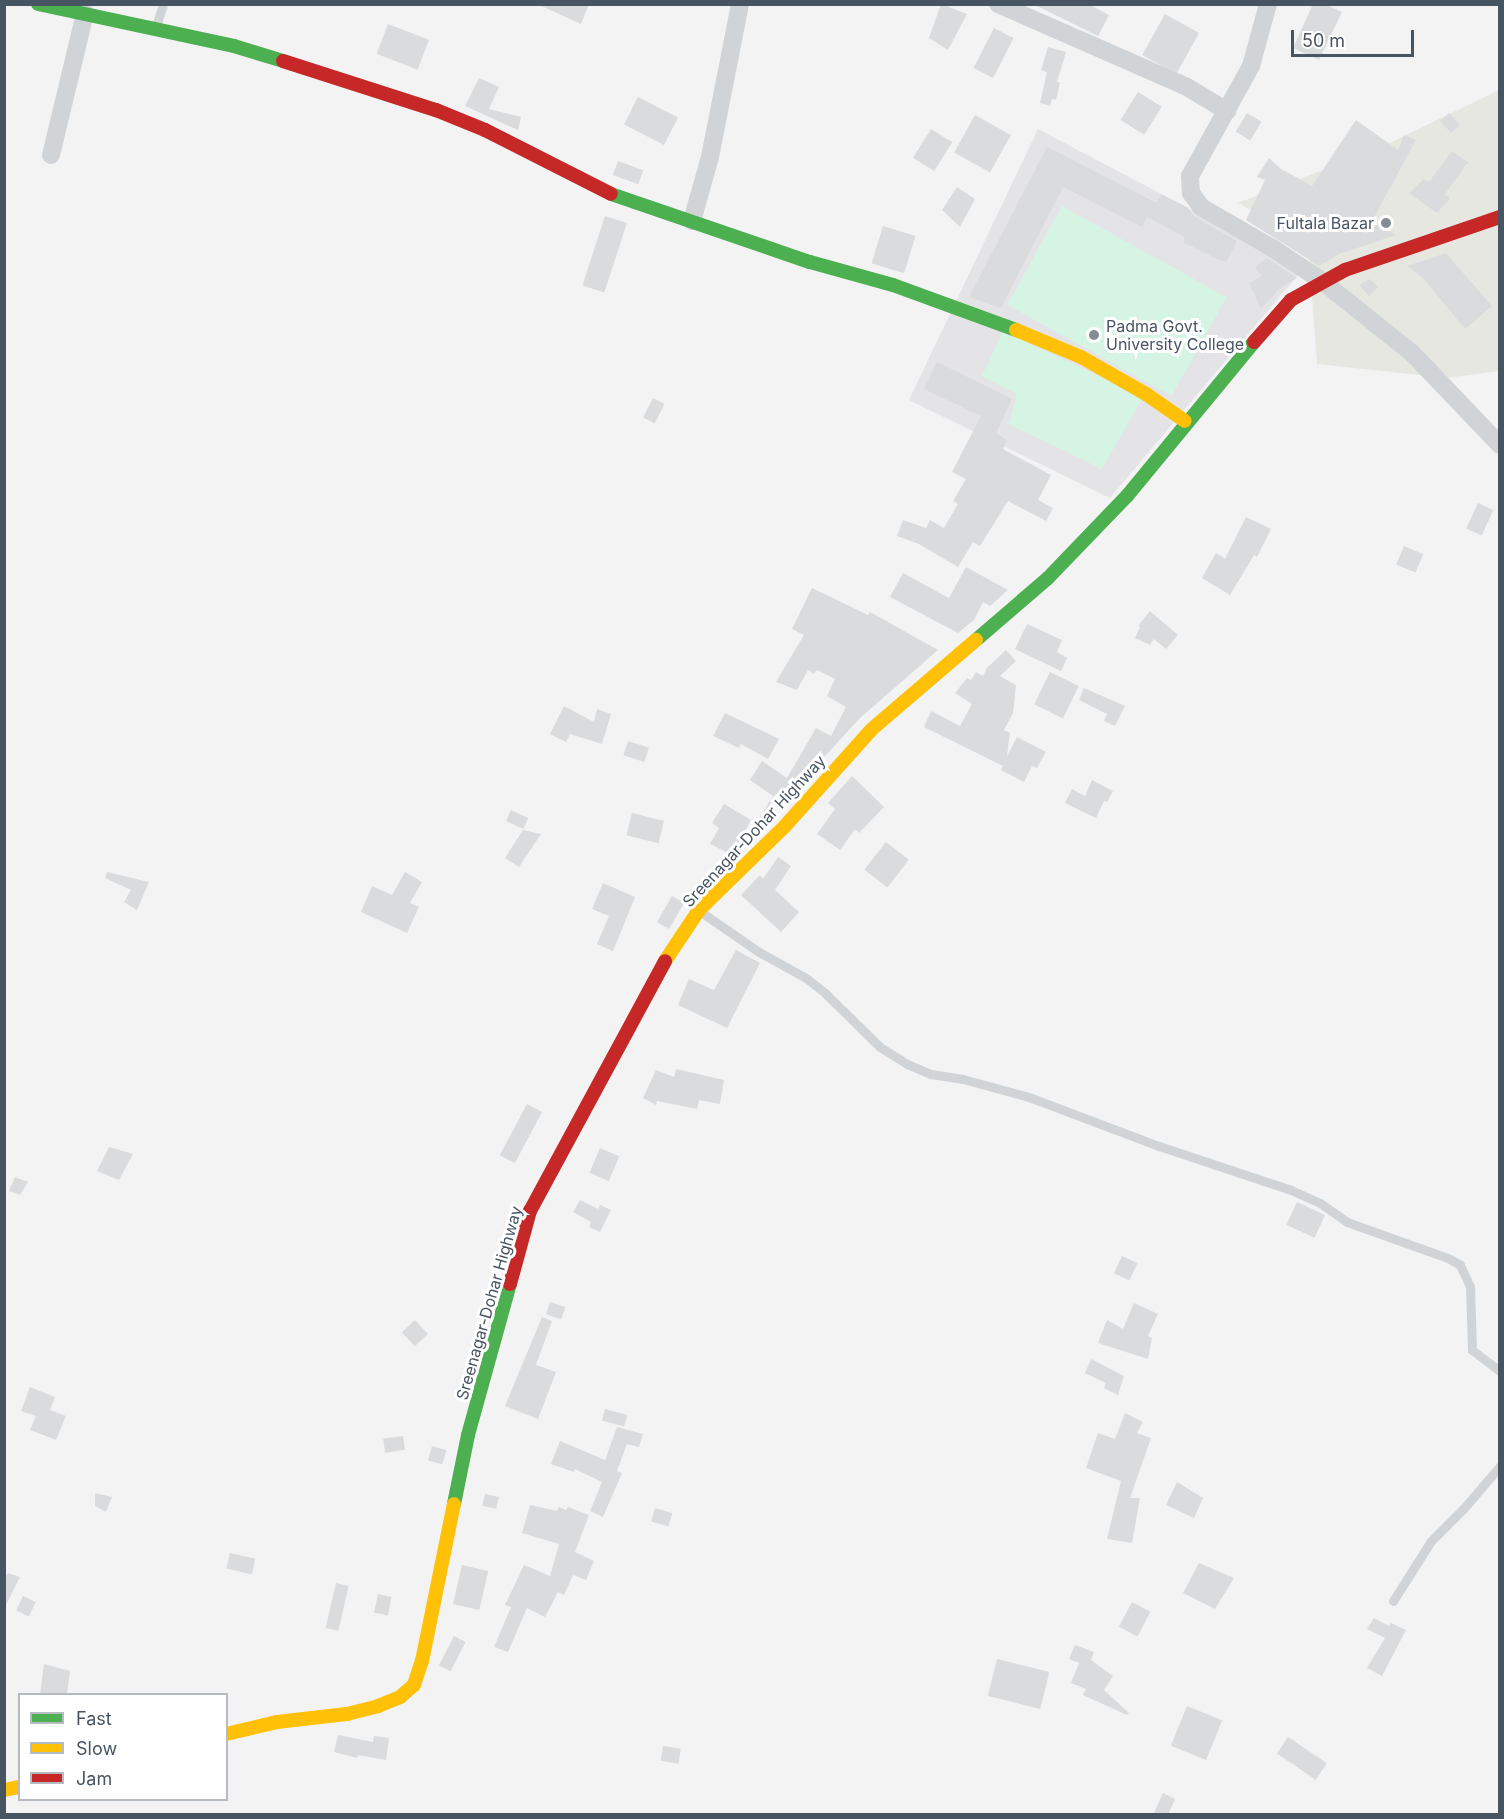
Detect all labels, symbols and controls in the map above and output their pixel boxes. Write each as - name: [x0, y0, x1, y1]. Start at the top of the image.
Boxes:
- scale bar: [1294, 18, 1417, 56]
- text: 50 m: [1302, 30, 1345, 51]
- place label: Fultala Bazar: [1277, 213, 1374, 233]
- marker: Fultala Bazar: [1379, 216, 1393, 230]
- place label: Padma Govt. University College: [1106, 316, 1244, 354]
- marker: Padma Govt. University College: [1087, 328, 1101, 342]
- street label: Sreenagar-Dohar Highway: [679, 751, 829, 911]
- street label: Sreenagar-Dohar Highway: [452, 1204, 526, 1402]
- legend: [18, 1693, 228, 1801]
- text: Fast: [76, 1708, 112, 1729]
- text: Slow: [76, 1738, 117, 1759]
- text: Jam: [76, 1768, 112, 1789]

